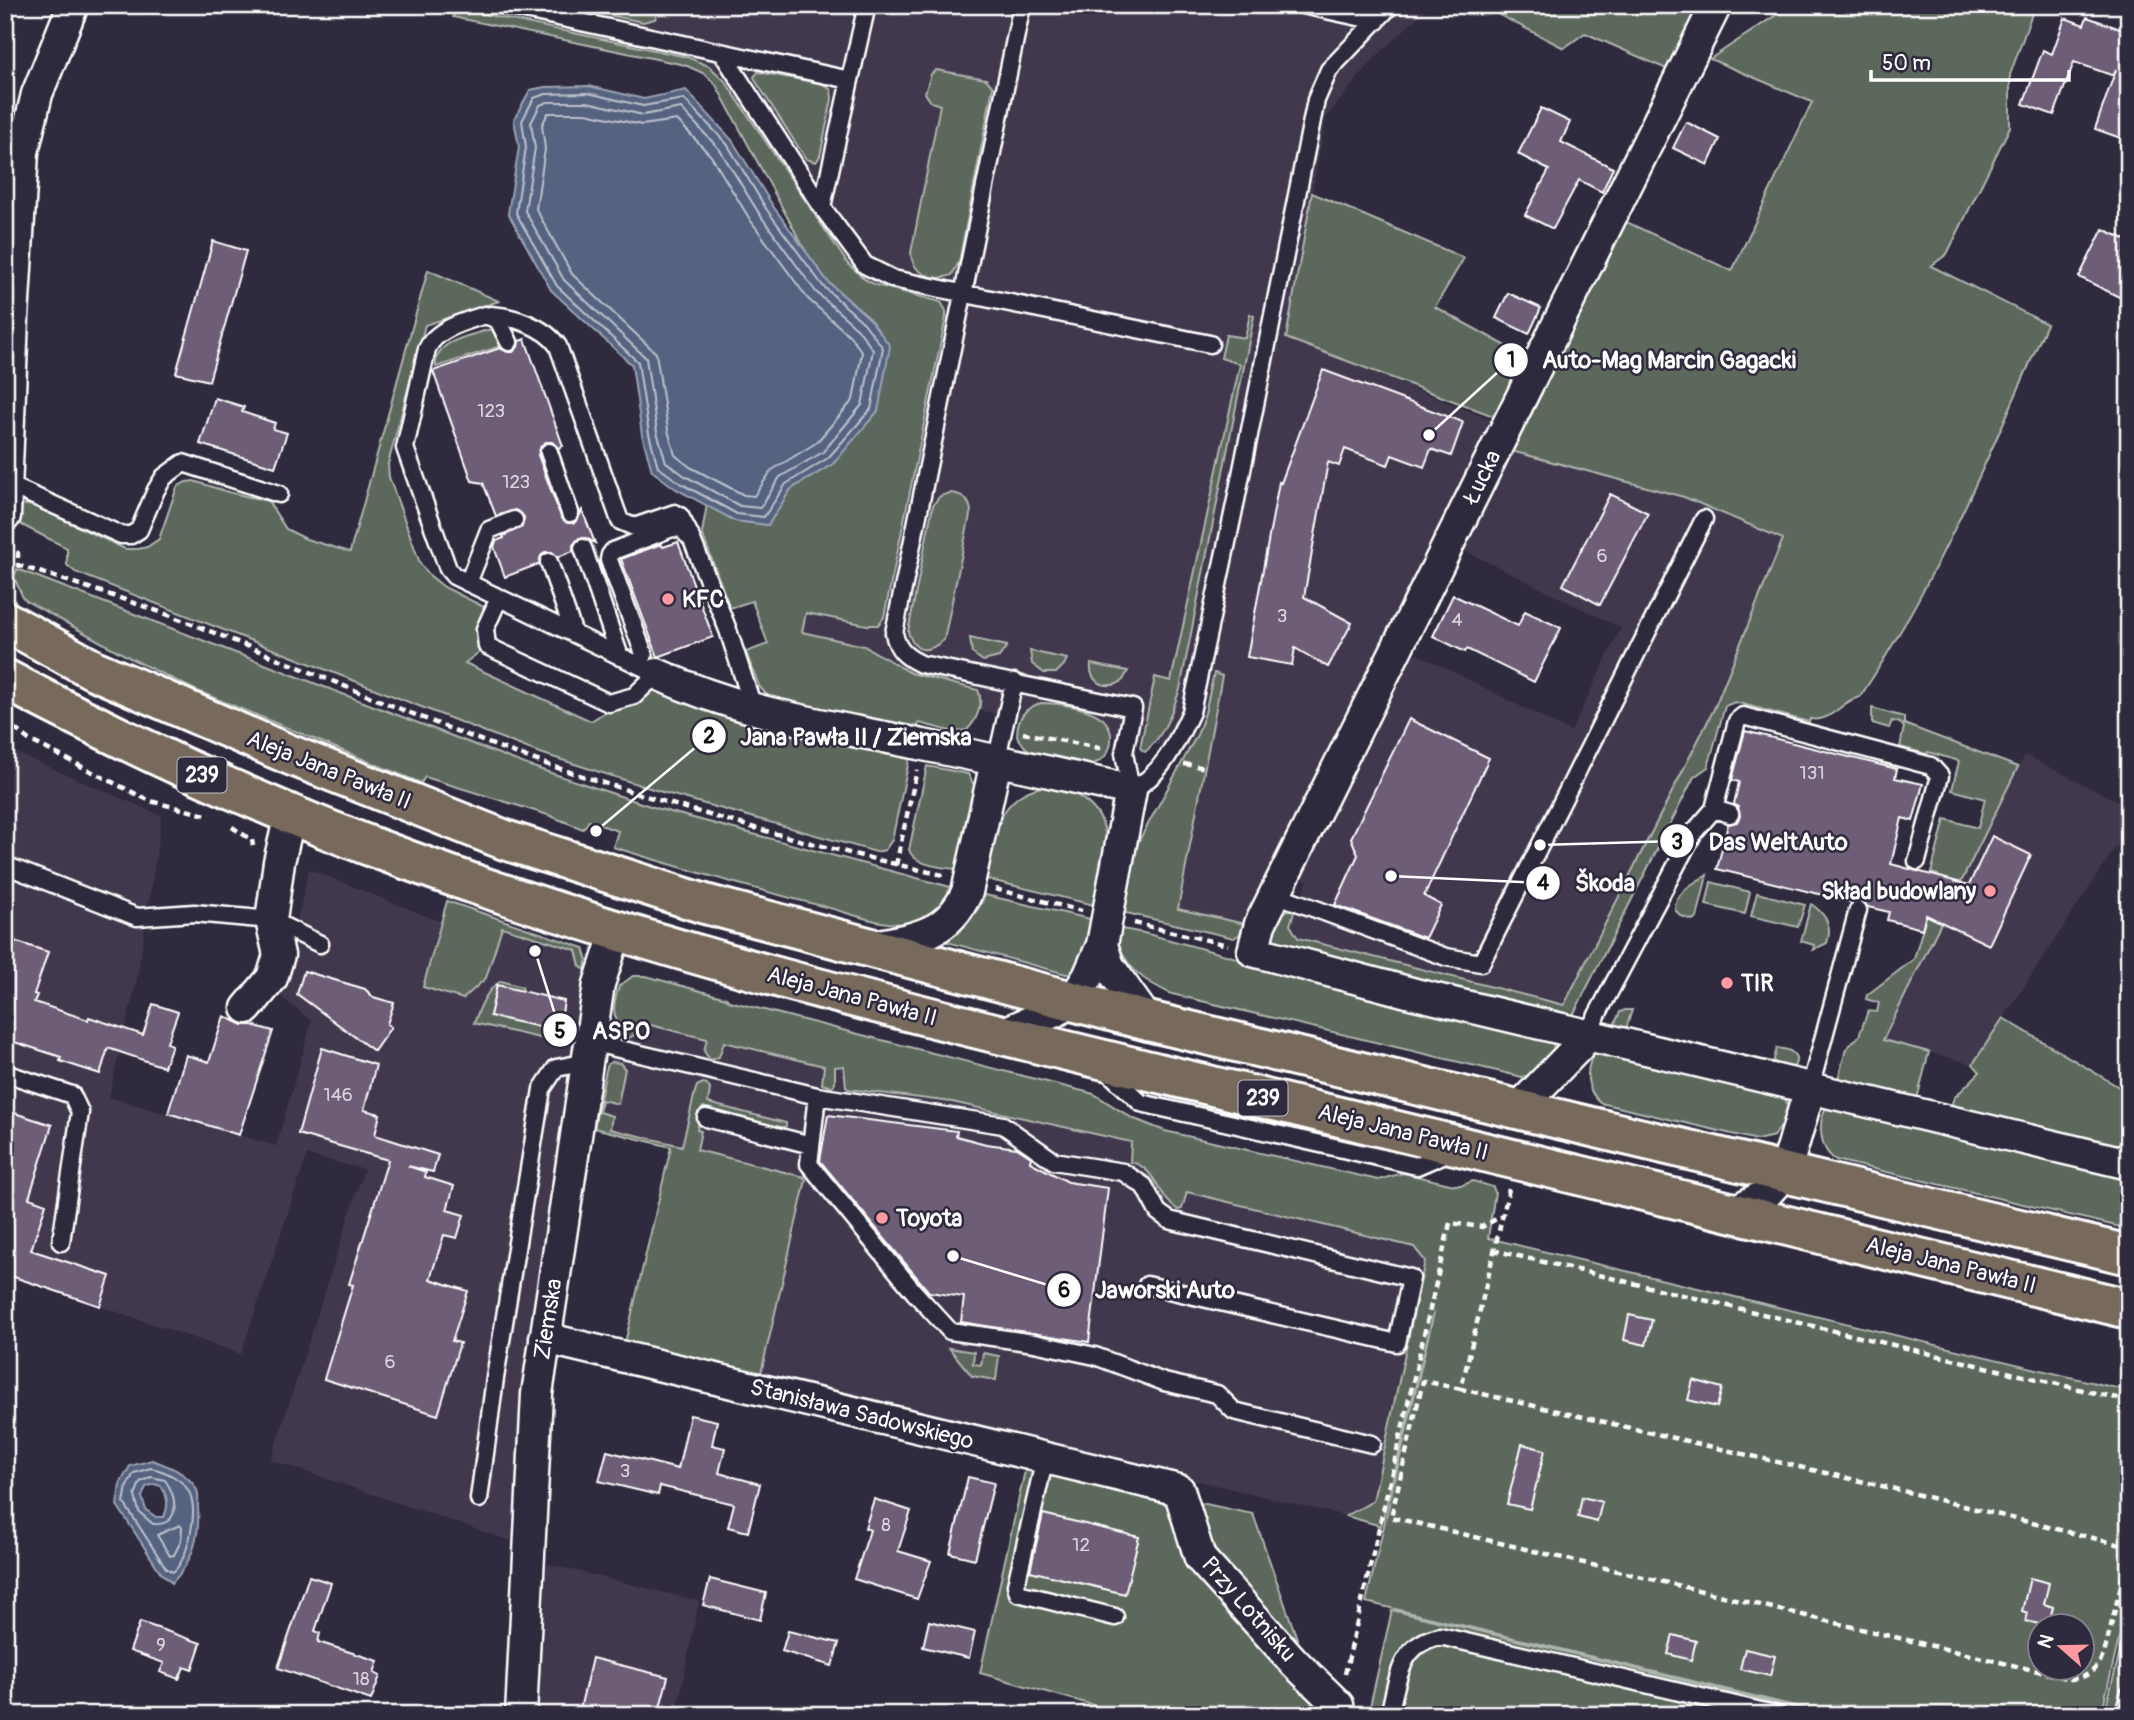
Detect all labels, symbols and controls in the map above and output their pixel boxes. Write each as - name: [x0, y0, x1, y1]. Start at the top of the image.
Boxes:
- scale bar: [1871, 38, 2069, 82]
- text: 50 m: [1882, 50, 1931, 77]
- callout: Auto-Mag Marcin Gagacki: [1493, 337, 1810, 382]
- text: Auto-Mag Marcin Gagacki: [1542, 346, 1796, 375]
- text: 1: [1507, 347, 1515, 374]
- house number: 123: [477, 399, 505, 423]
- street label: Łucka: [1456, 445, 1507, 511]
- house number: 123: [502, 470, 530, 494]
- house number: 6: [1596, 544, 1608, 568]
- place label: KFC: [682, 585, 724, 614]
- marker: KFC: [660, 591, 676, 607]
- house number: 3: [1277, 604, 1287, 628]
- house number: 4: [1451, 608, 1463, 632]
- callout: Jana Pawła II / Ziemska: [692, 714, 986, 759]
- text: 2: [703, 723, 715, 750]
- text: Jana Pawła II / Ziemska: [740, 723, 972, 752]
- street label: Aleja Jana Pawła II: [243, 724, 415, 816]
- road number: 239: [178, 758, 227, 792]
- house number: 131: [1799, 761, 1825, 785]
- callout: Das WeltAuto: [1660, 819, 1862, 864]
- text: Das WeltAuto: [1708, 828, 1848, 857]
- text: 3: [1671, 829, 1683, 856]
- callout: Škoda: [1526, 860, 1649, 905]
- text: Škoda: [1575, 868, 1635, 898]
- text: 4: [1537, 870, 1550, 897]
- place label: Skład budowlany: [1821, 877, 1976, 906]
- marker: Skład budowlany: [1982, 883, 1998, 899]
- street label: Aleja Jana Pawła II: [764, 959, 940, 1033]
- place label: TIR: [1740, 969, 1774, 998]
- marker: TIR: [1719, 975, 1735, 991]
- callout: ASPO: [543, 1008, 664, 1053]
- text: ASPO: [592, 1017, 650, 1046]
- text: 5: [554, 1018, 566, 1045]
- road number: 239: [1238, 1080, 1288, 1116]
- house number: 146: [323, 1083, 353, 1107]
- street label: Aleja Jana Pawła II: [1315, 1097, 1491, 1167]
- place label: Toyota: [895, 1204, 963, 1233]
- marker: Toyota: [874, 1210, 890, 1226]
- street label: Aleja Jana Pawła II: [1863, 1230, 2039, 1300]
- callout: Jaworski Auto: [1046, 1268, 1249, 1313]
- street label: Ziemska: [527, 1276, 569, 1362]
- text: Jaworski Auto: [1095, 1276, 1235, 1305]
- text: 6: [1058, 1277, 1070, 1304]
- house number: 6: [384, 1350, 396, 1374]
- street label: Stanisława Sadowskiego: [747, 1372, 977, 1456]
- house number: 3: [620, 1459, 630, 1483]
- house number: 8: [881, 1513, 891, 1537]
- house number: 12: [1072, 1533, 1090, 1557]
- street label: Przy Lotnisku: [1195, 1550, 1303, 1668]
- north arrow: [2025, 1612, 2096, 1682]
- text: N: [2032, 1631, 2059, 1652]
- house number: 9: [156, 1633, 166, 1657]
- house number: 18: [352, 1667, 370, 1691]

